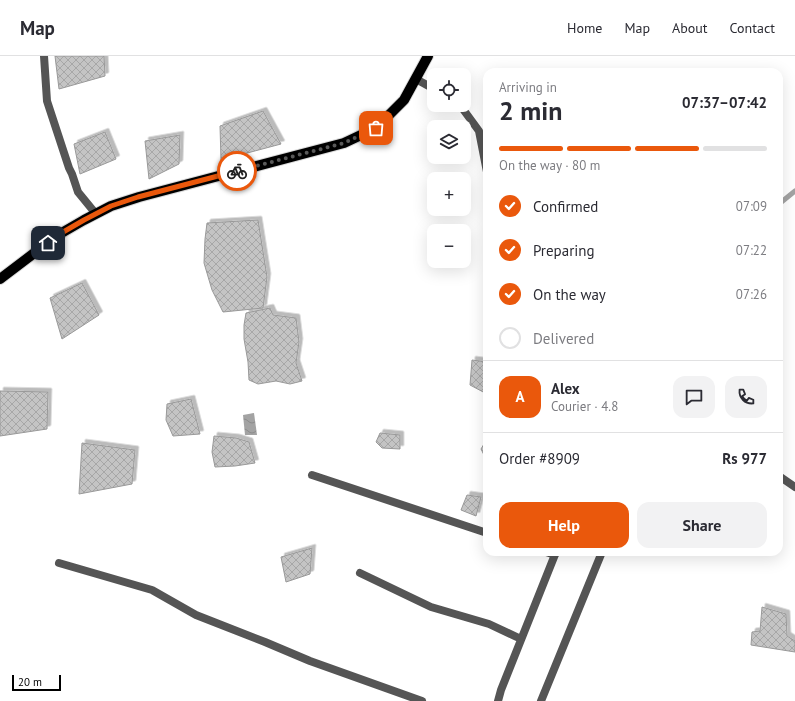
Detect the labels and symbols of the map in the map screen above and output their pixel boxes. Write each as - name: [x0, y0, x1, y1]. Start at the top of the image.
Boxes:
- pin: [359, 111, 393, 145]
- courier: [217, 151, 257, 191]
- pin: [31, 226, 65, 260]
- scale bar: [12, 673, 61, 692]

